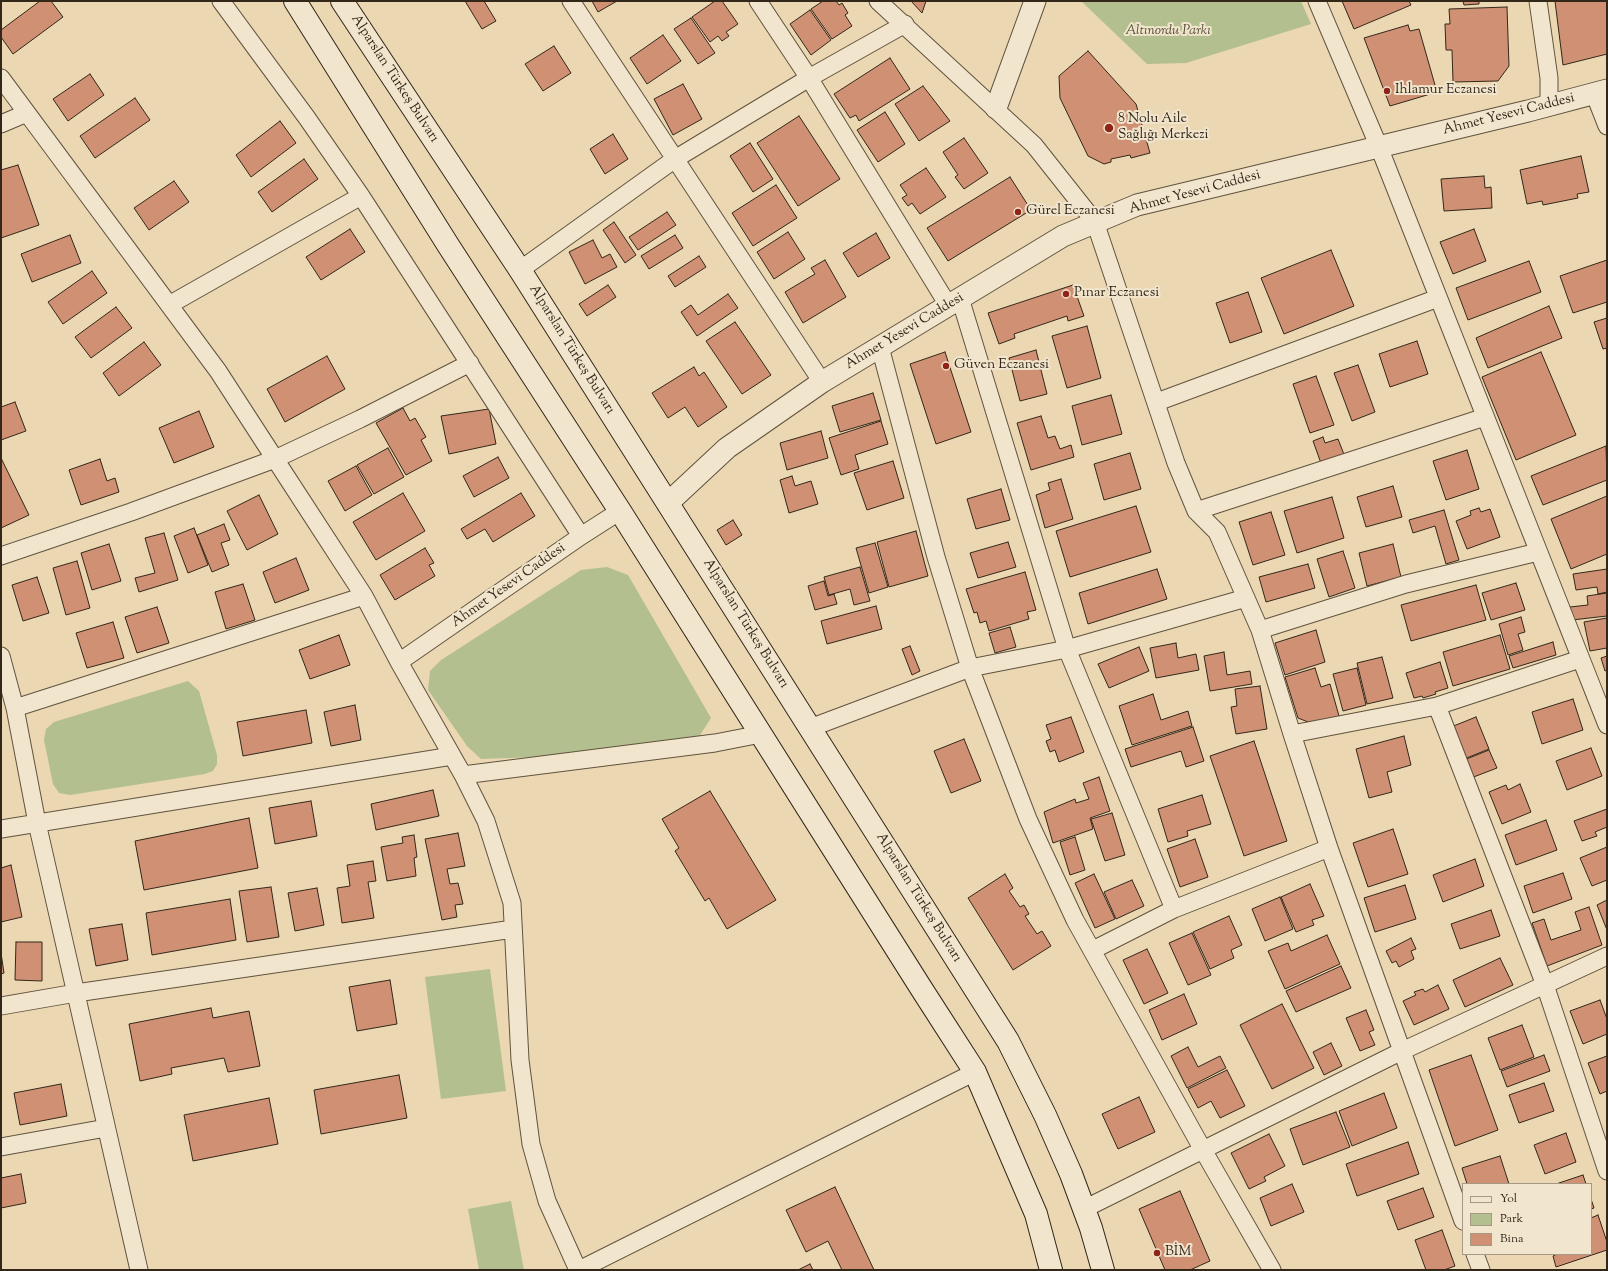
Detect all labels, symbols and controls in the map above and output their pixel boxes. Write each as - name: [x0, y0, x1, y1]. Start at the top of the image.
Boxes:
- street label: Alparslan Türkeş Bulvarı: [346, 12, 442, 146]
- park label: Altınordu Parkı: [1125, 24, 1211, 40]
- place label: Ihlamur Eczanesi: [1395, 83, 1497, 99]
- marker: Ihlamur Eczanesi: [1382, 86, 1392, 96]
- street label: Ahmet Yesevi Caddesi: [1441, 90, 1577, 140]
- place label: 8 Nolu Aile Sağlığı Merkezi: [1118, 112, 1209, 144]
- marker: 8 Nolu Aile Sağlığı Merkezi: [1103, 122, 1115, 134]
- street label: Ahmet Yesevi Caddesi: [1127, 167, 1263, 219]
- place label: Gürel Eczanesi: [1026, 204, 1115, 220]
- marker: Gürel Eczanesi: [1013, 207, 1023, 217]
- street label: Alparslan Türkeş Bulvarı: [524, 282, 618, 418]
- place label: Pınar Eczanesi: [1074, 286, 1159, 302]
- marker: Pınar Eczanesi: [1061, 289, 1071, 299]
- street label: Ahmet Yesevi Caddesi: [843, 290, 967, 374]
- place label: Güven Eczanesi: [954, 358, 1049, 374]
- marker: Güven Eczanesi: [941, 361, 951, 371]
- street label: Ahmet Yesevi Caddesi: [449, 540, 569, 632]
- street label: Alparslan Türkeş Bulvarı: [698, 556, 792, 692]
- street label: Alparslan Türkeş Bulvarı: [871, 830, 965, 966]
- legend: [1462, 1183, 1592, 1255]
- text: Yol: [1500, 1190, 1517, 1208]
- text: Park: [1500, 1210, 1523, 1228]
- text: Bina: [1500, 1230, 1524, 1248]
- place label: BİM: [1165, 1245, 1191, 1261]
- marker: BİM: [1152, 1248, 1162, 1258]

